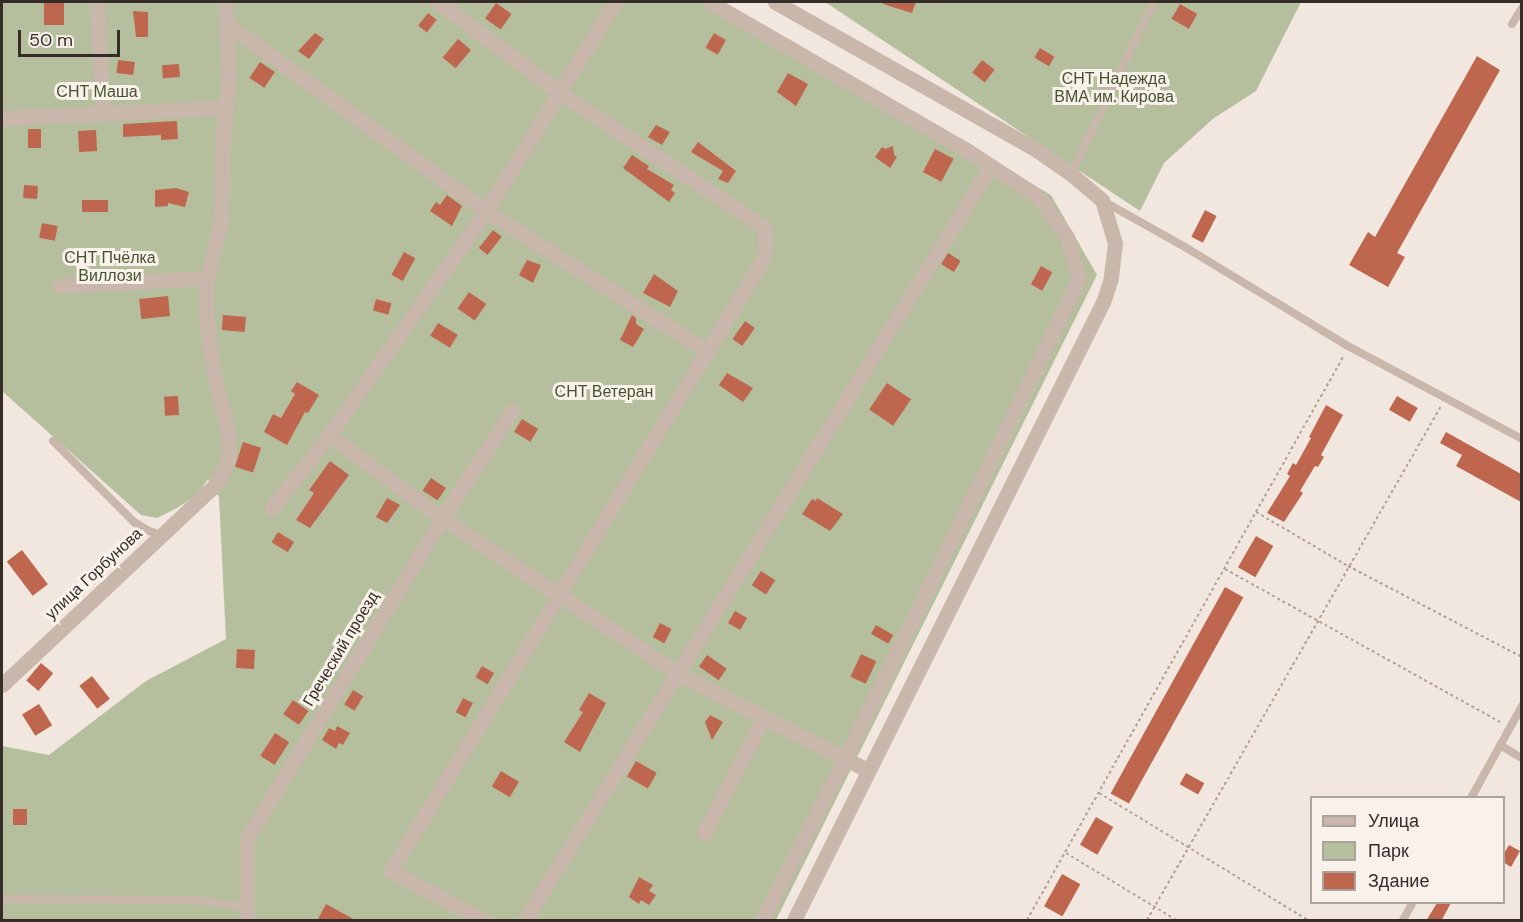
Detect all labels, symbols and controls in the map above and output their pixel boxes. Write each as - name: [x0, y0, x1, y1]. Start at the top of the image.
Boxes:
- scale bar: [21, 18, 123, 56]
- text: 50 m: [29, 28, 73, 52]
- park label: СНТ Надежда ВМА им. Кирова: [1054, 69, 1174, 107]
- park label: СНТ Маша: [56, 82, 138, 102]
- park label: СНТ Пчёлка Виллози: [64, 248, 156, 286]
- park label: СНТ Ветеран: [555, 382, 653, 402]
- street label: улица Горбунова: [42, 524, 146, 624]
- street label: Греческий проезд: [299, 588, 383, 710]
- legend: [1310, 796, 1505, 904]
- text: Улица: [1368, 809, 1419, 833]
- text: Парк: [1368, 839, 1409, 863]
- text: Здание: [1368, 869, 1429, 893]

